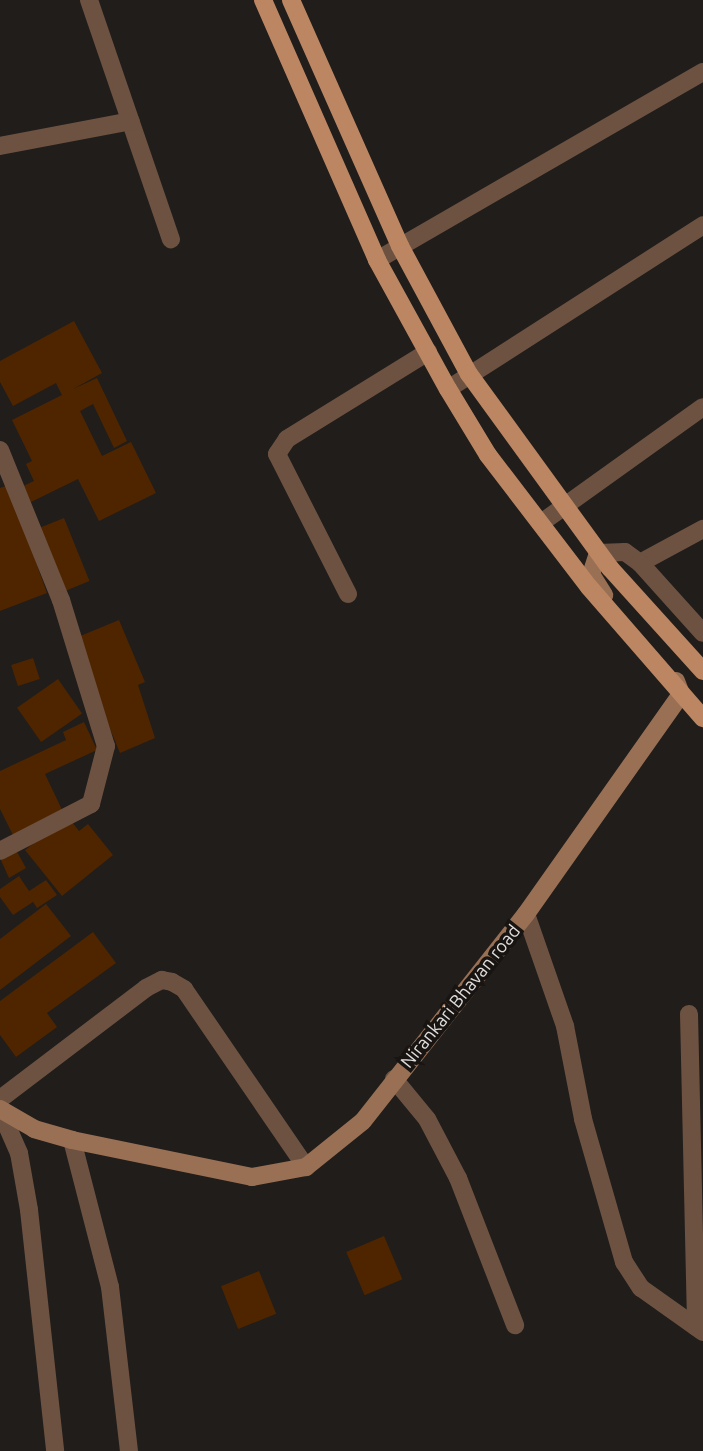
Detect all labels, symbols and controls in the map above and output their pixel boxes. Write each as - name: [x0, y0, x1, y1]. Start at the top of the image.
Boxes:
- street label: Nirankari Bhavan road: [396, 920, 524, 1072]

